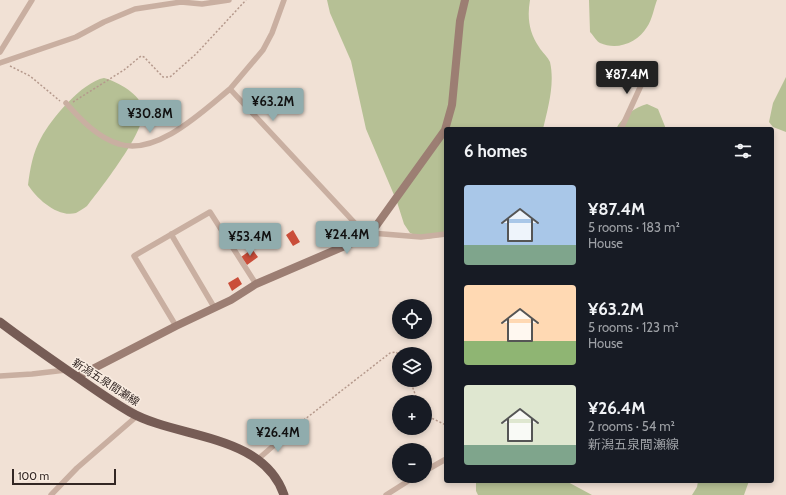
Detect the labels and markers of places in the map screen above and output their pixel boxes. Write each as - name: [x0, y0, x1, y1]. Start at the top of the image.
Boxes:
- pin: ¥87.4M: [594, 61, 660, 95]
- pin: ¥63.2M: [240, 88, 306, 122]
- pin: ¥30.8M: [117, 100, 183, 134]
- pin: ¥24.4M: [314, 221, 380, 255]
- pin: ¥53.4M: [217, 223, 283, 257]
- pin: ¥26.4M: [245, 419, 311, 453]

